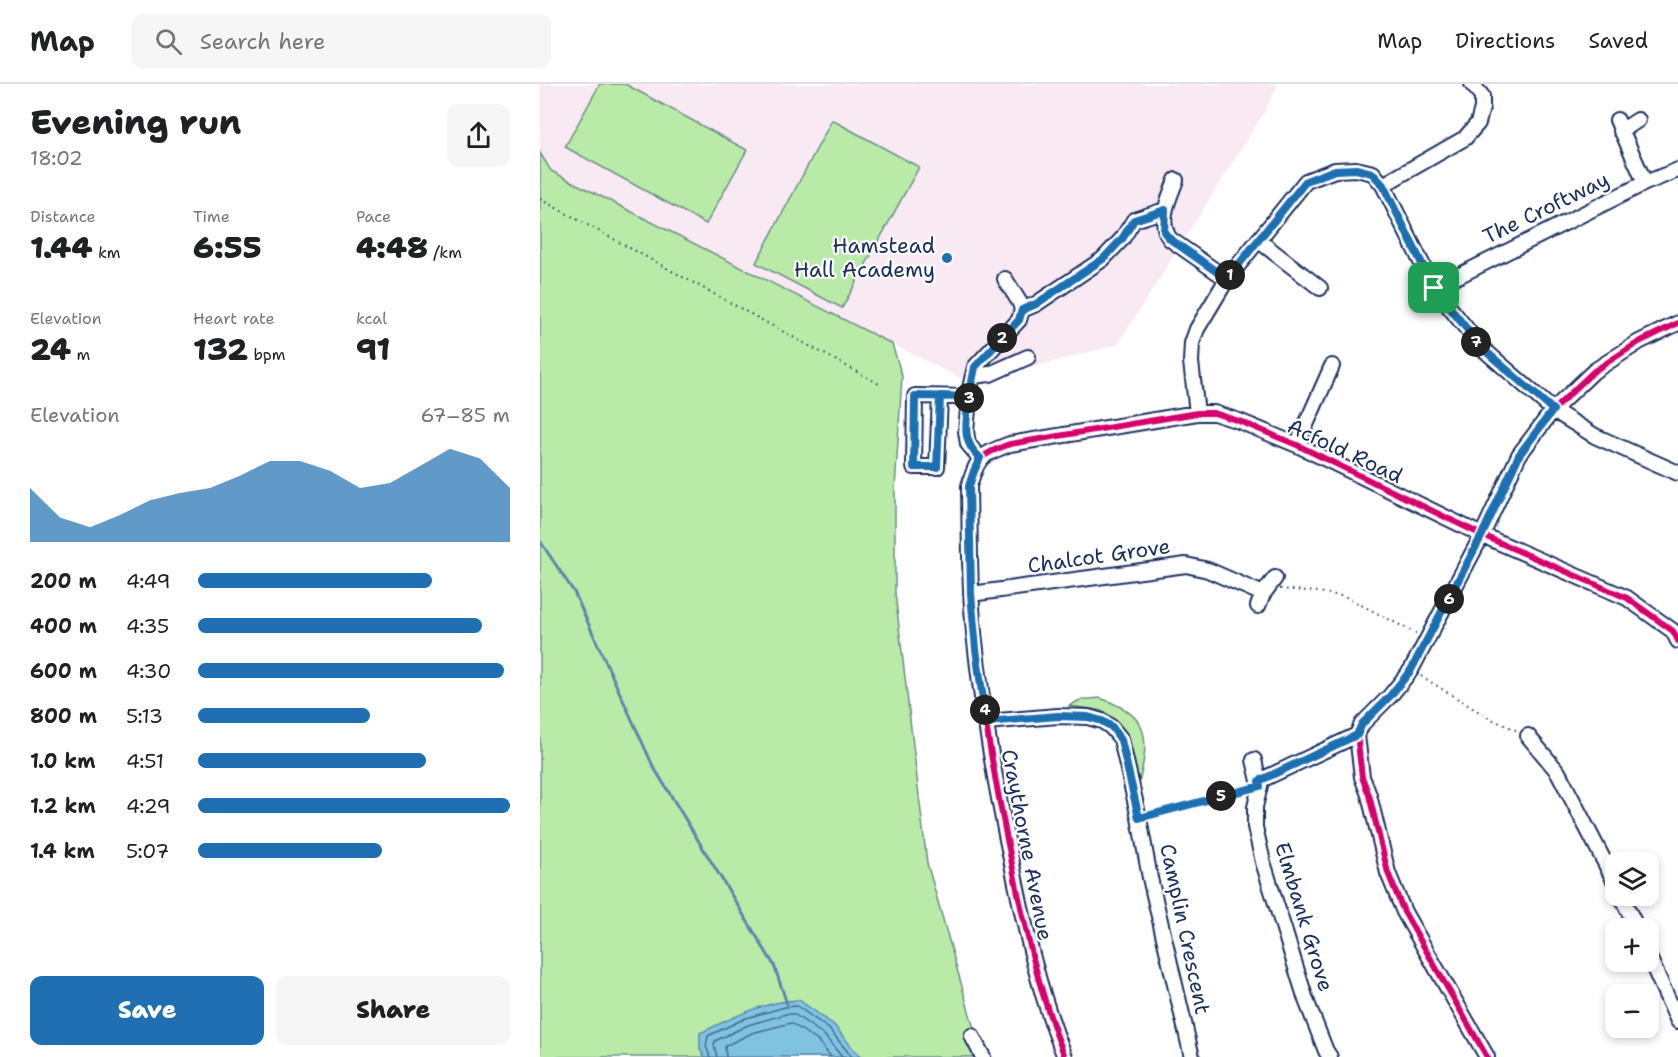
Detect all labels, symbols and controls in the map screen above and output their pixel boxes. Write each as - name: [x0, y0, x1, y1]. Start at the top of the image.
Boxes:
- search box: [131, 14, 551, 68]
- text: Map: [30, 22, 95, 60]
- icon: search: [152, 25, 185, 58]
- text: Search here: [200, 27, 325, 56]
- text: Map: [1377, 27, 1422, 55]
- text: Directions: [1455, 27, 1555, 55]
- text: Saved: [1588, 27, 1648, 55]
- text: Evening run: [30, 100, 241, 145]
- button: share: [447, 104, 510, 167]
- text: 18:02: [30, 145, 83, 171]
- street label: The Croftway: [1478, 165, 1614, 251]
- text: Distance: [30, 206, 96, 227]
- text: Time: [193, 206, 230, 227]
- text: Pace: [356, 206, 391, 227]
- text: 1.44: [30, 227, 93, 268]
- text: 6:55: [193, 227, 262, 268]
- text: 4:48: [356, 227, 428, 268]
- place label: Hamstead Hall Academy: [794, 232, 935, 284]
- text: km: [93, 242, 121, 263]
- text: /km: [428, 242, 462, 263]
- marker: Hamstead Hall Academy: [940, 251, 954, 265]
- pin: 1: [1215, 260, 1245, 290]
- pin: [1408, 262, 1459, 313]
- text: 1: [1226, 264, 1234, 285]
- icon: arrive: [1417, 271, 1450, 304]
- text: Elevation: [30, 308, 102, 329]
- text: Heart rate: [193, 308, 275, 329]
- text: kcal: [356, 308, 387, 329]
- pin: 2: [987, 323, 1017, 353]
- text: 2: [996, 327, 1008, 348]
- pin: 7: [1461, 327, 1491, 357]
- text: 24: [30, 329, 71, 370]
- text: 132: [193, 329, 248, 370]
- text: 91: [356, 329, 390, 370]
- text: 7: [1470, 331, 1482, 352]
- text: m: [71, 344, 90, 365]
- text: bpm: [248, 344, 286, 365]
- pin: 3: [954, 383, 984, 413]
- text: 3: [963, 387, 975, 408]
- text: Elevation: [30, 402, 120, 428]
- text: 67–85 m: [420, 402, 510, 428]
- street label: Acfold Road: [1283, 412, 1407, 490]
- street label: Chalcot Grove: [1026, 532, 1172, 580]
- text: 200 m: [30, 568, 97, 594]
- text: 4:49: [126, 568, 171, 594]
- pin: 6: [1434, 584, 1464, 614]
- text: 6: [1443, 588, 1455, 609]
- text: 400 m: [30, 613, 97, 639]
- text: 4:35: [126, 613, 169, 639]
- text: 600 m: [30, 658, 97, 684]
- text: 4:30: [126, 658, 171, 684]
- pin: 4: [970, 695, 1000, 725]
- text: 4: [979, 699, 991, 720]
- text: 800 m: [30, 703, 97, 729]
- text: 5:13: [126, 703, 163, 729]
- street label: Craythorne Avenue: [995, 747, 1059, 943]
- text: 1.0 km: [30, 748, 95, 774]
- text: 4:51: [126, 748, 164, 774]
- pin: 5: [1206, 781, 1236, 811]
- text: 5: [1216, 785, 1226, 806]
- text: 1.2 km: [30, 793, 96, 819]
- text: 4:29: [126, 793, 171, 819]
- text: 1.4 km: [30, 838, 95, 864]
- text: 5:07: [126, 838, 169, 864]
- street label: Elmbank Grove: [1268, 839, 1340, 995]
- street label: Camplin Crescent: [1153, 841, 1217, 1017]
- map controls: [1605, 852, 1659, 1038]
- button: layers: [1605, 852, 1659, 906]
- button: +: [1605, 918, 1659, 972]
- button: Save: [30, 976, 264, 1045]
- button: Share: [276, 976, 510, 1045]
- button: −: [1605, 984, 1659, 1038]

